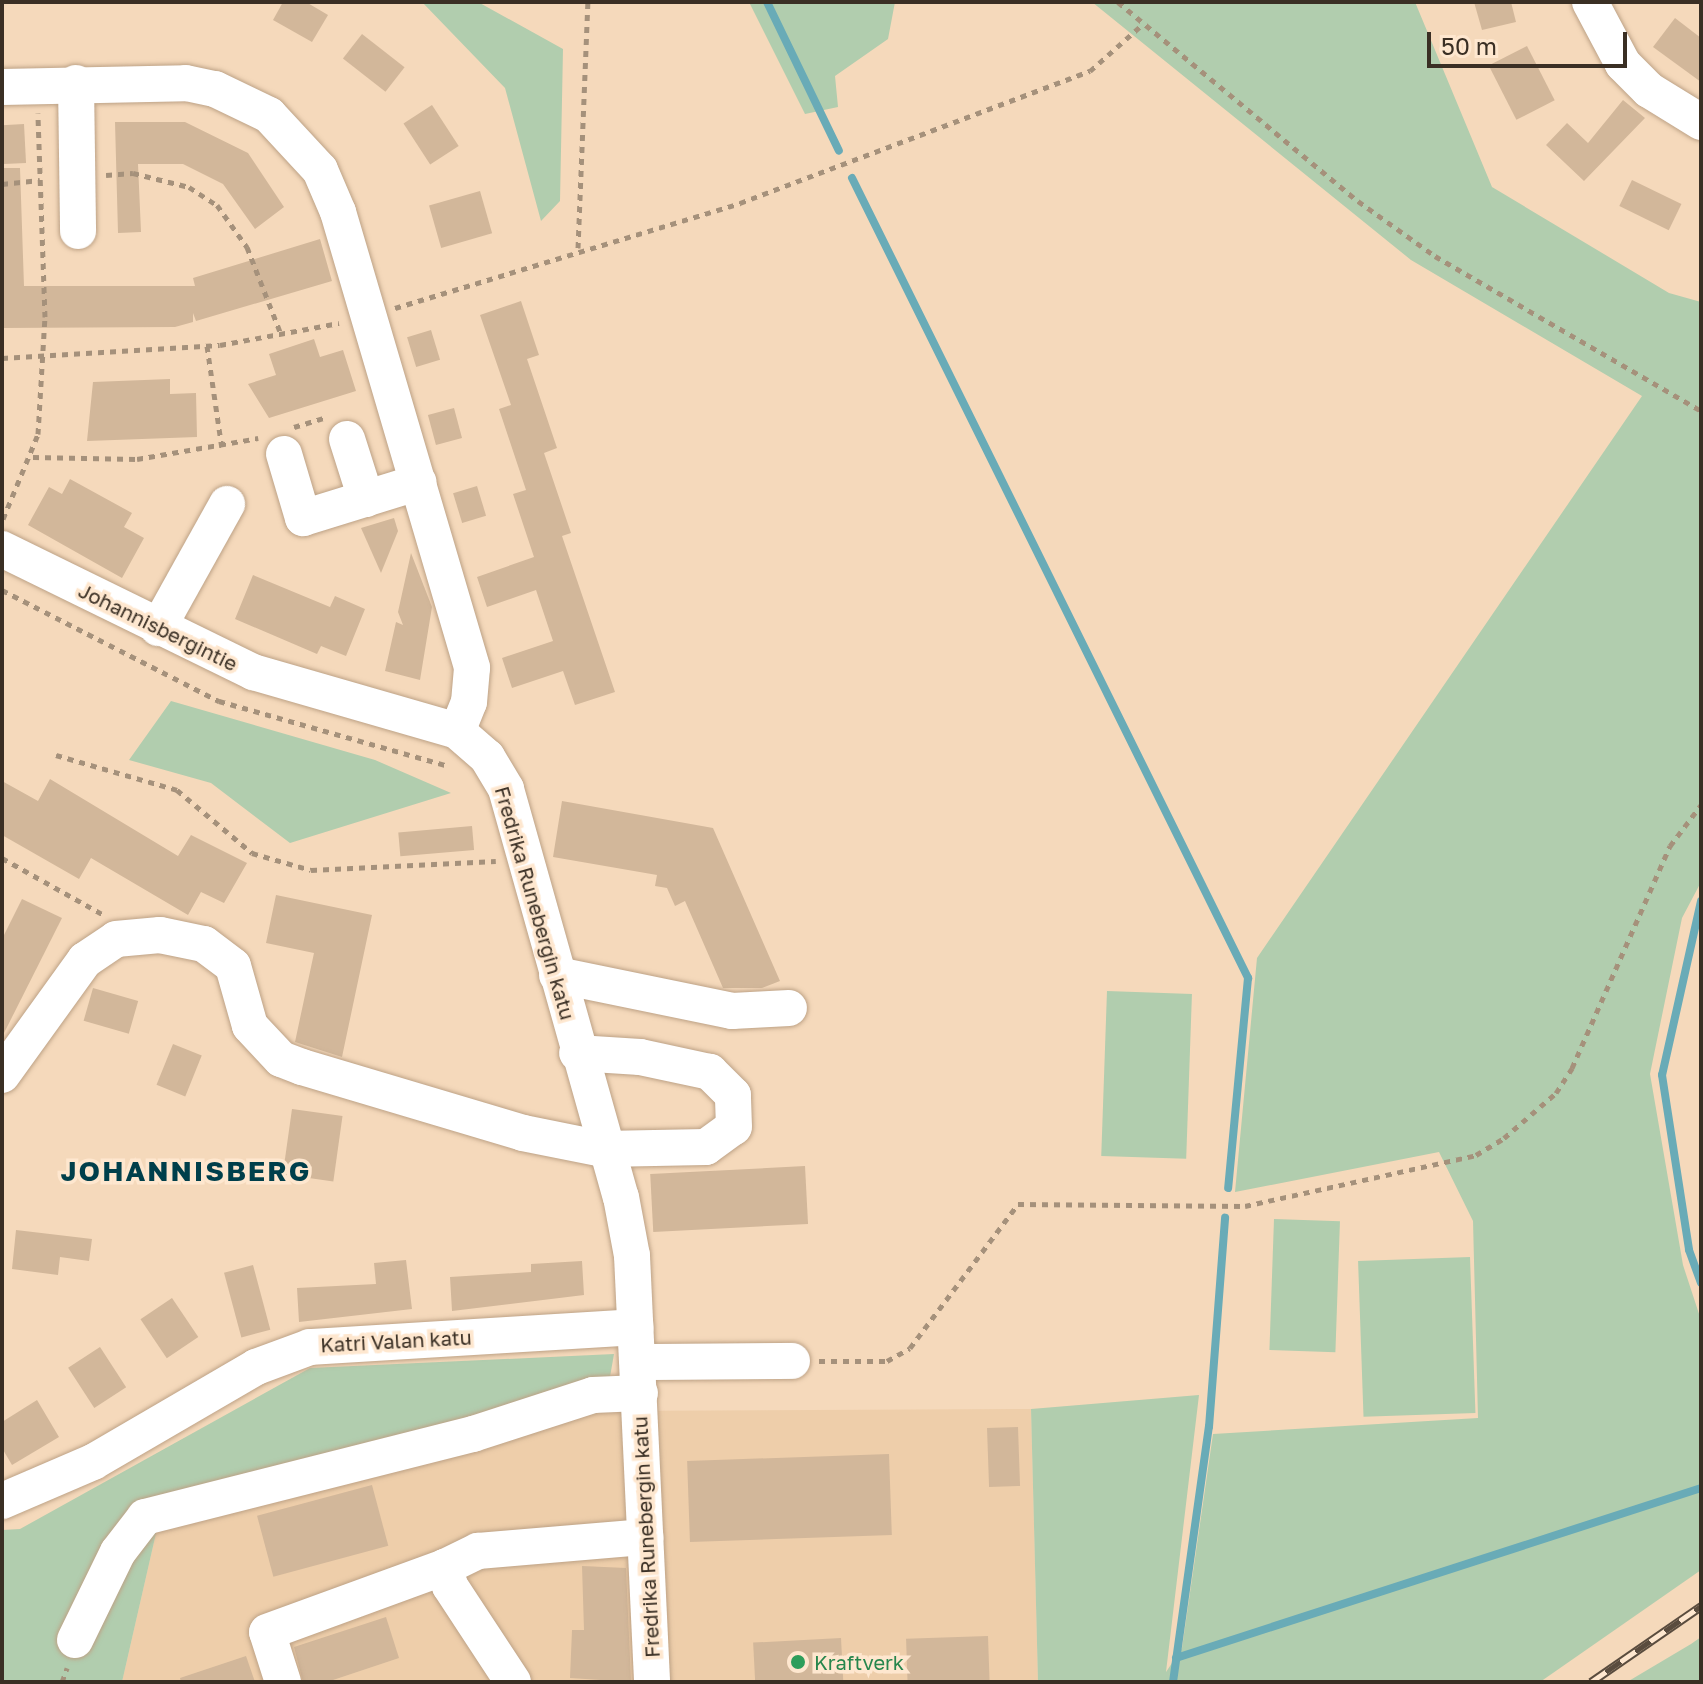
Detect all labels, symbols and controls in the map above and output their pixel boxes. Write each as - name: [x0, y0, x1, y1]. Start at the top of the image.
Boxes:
- scale bar: [1431, 16, 1631, 66]
- text: 50 m: [1441, 31, 1497, 60]
- street label: Johannisbergintie: [75, 578, 241, 676]
- street label: Fredrika Runebergin katu: [490, 783, 580, 1023]
- district label: JOHANNISBERG: [61, 1154, 311, 1188]
- street label: Katri Valan katu: [320, 1325, 472, 1357]
- street label: Fredrika Runebergin katu: [628, 1416, 664, 1658]
- place label: Kraftverk: [814, 1650, 904, 1674]
- marker: Kraftverk: [789, 1653, 807, 1671]

